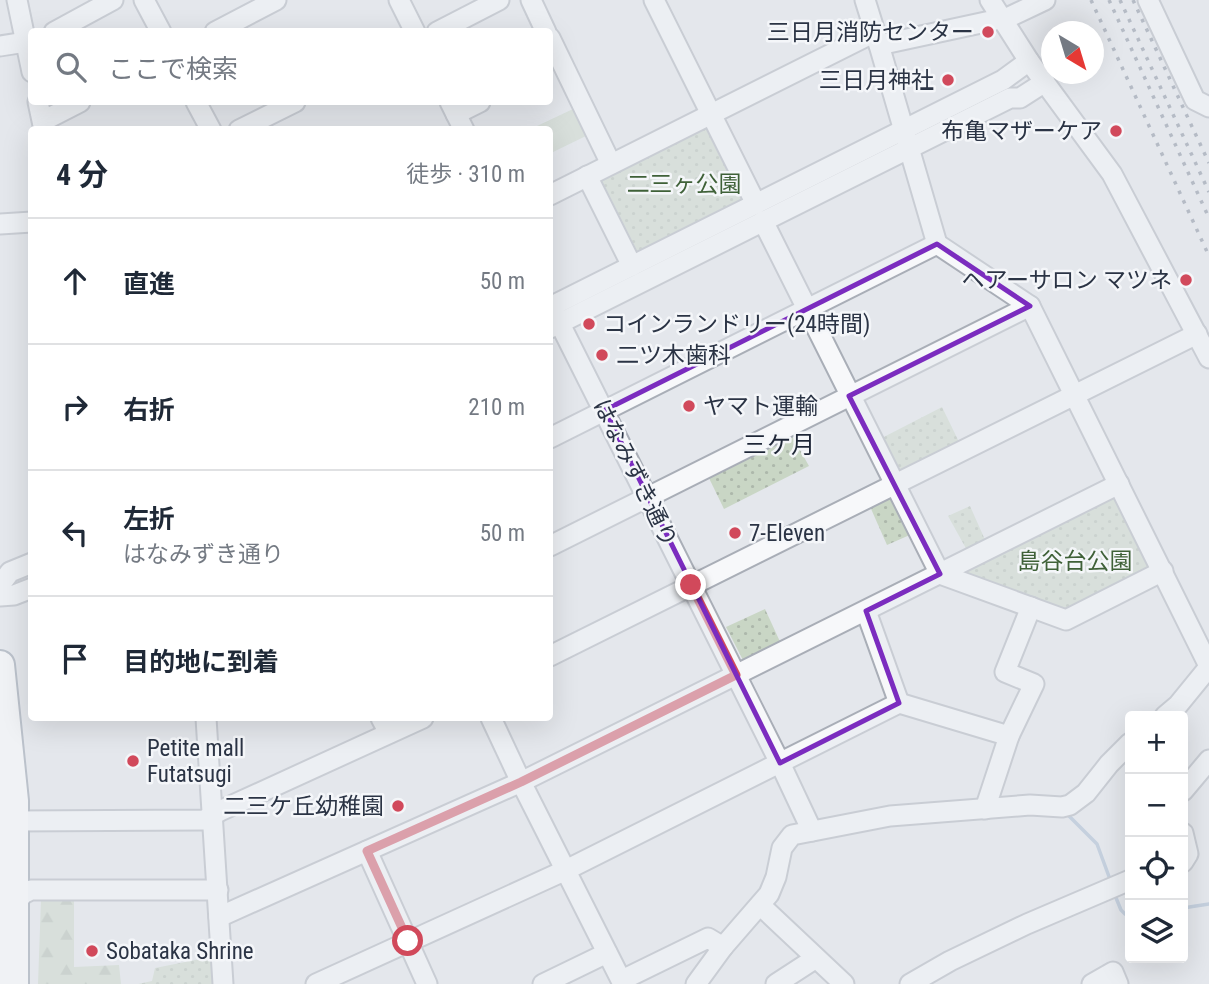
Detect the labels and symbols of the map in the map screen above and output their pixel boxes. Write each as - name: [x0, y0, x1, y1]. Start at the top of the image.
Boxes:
- place label: 三日月消防センター: [767, 19, 974, 46]
- north arrow: [1041, 21, 1104, 84]
- marker: 三日月消防センター: [980, 24, 996, 40]
- place label: 三日月神社: [819, 67, 934, 94]
- marker: 三日月神社: [940, 72, 956, 88]
- place label: 布亀マザーケア: [941, 118, 1102, 145]
- marker: 布亀マザーケア: [1108, 123, 1124, 139]
- park label: 二三ヶ公園: [627, 171, 742, 198]
- place label: ヘアーサロン マツネ: [962, 267, 1172, 294]
- marker: ヘアーサロン マツネ: [1178, 272, 1194, 288]
- place label: コインランドリー(24時間): [603, 311, 870, 338]
- marker: コインランドリー(24時間): [581, 316, 597, 332]
- place label: 二ツ木歯科: [616, 342, 731, 369]
- marker: 二ツ木歯科: [594, 347, 610, 363]
- place label: ヤマト運輸: [703, 393, 818, 420]
- street label: はなみずき通り: [588, 395, 682, 551]
- marker: ヤマト運輸: [681, 398, 697, 414]
- district label: 三ケ月: [743, 431, 815, 459]
- place label: 7-Eleven: [749, 520, 825, 547]
- marker: 7-Eleven: [727, 525, 743, 541]
- park label: 島谷台公園: [1018, 548, 1133, 575]
- route end: [675, 569, 706, 600]
- place label: Petite mall Futatsugi: [147, 735, 244, 788]
- marker: Petite mall Futatsugi: [125, 753, 141, 769]
- place label: 二三ケ丘幼稚園: [223, 793, 384, 820]
- marker: 二三ケ丘幼稚園: [390, 798, 406, 814]
- route start: [392, 925, 423, 956]
- place label: Sobataka Shrine: [106, 938, 254, 965]
- marker: Sobataka Shrine: [84, 943, 100, 959]

